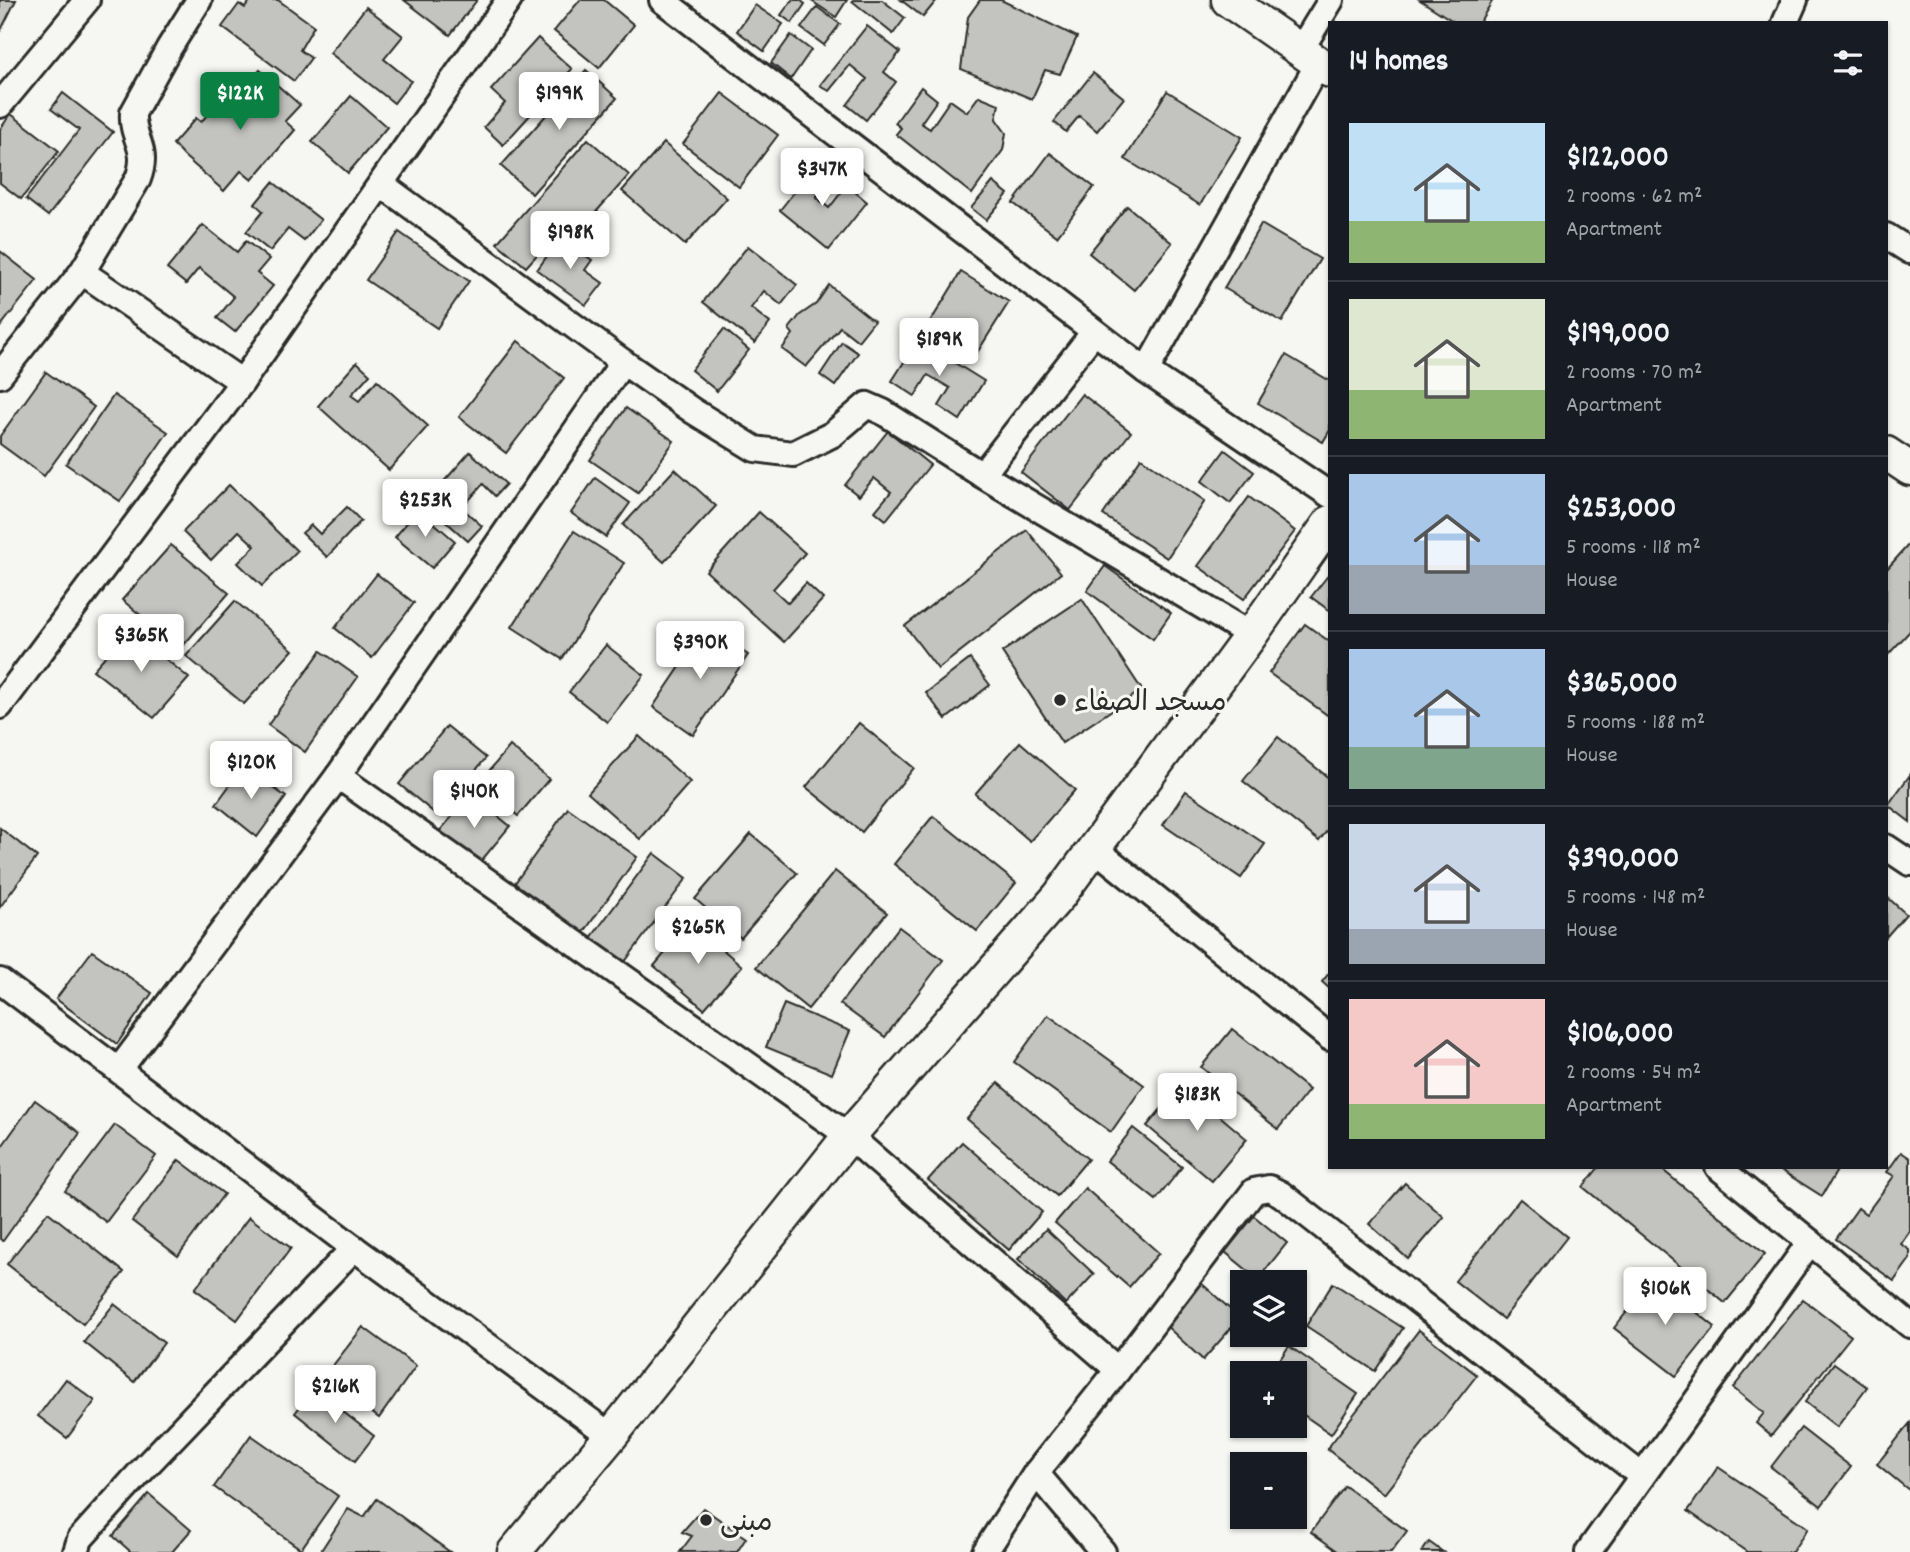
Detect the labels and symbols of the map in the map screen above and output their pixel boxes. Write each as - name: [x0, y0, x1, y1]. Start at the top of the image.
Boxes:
- pin: $122K: [191, 72, 289, 132]
- pin: $199K: [510, 72, 608, 132]
- pin: $347K: [773, 148, 871, 208]
- pin: $198K: [521, 212, 619, 271]
- pin: $189K: [890, 318, 988, 378]
- pin: $253K: [376, 480, 474, 539]
- pin: $365K: [92, 614, 190, 674]
- pin: $390K: [651, 622, 749, 681]
- place label: مسجد الصفاء: [1074, 685, 1226, 725]
- marker: مسجد الصفاء: [1052, 692, 1068, 708]
- pin: $120K: [202, 742, 300, 801]
- pin: $140K: [425, 770, 523, 830]
- pin: $265K: [649, 906, 747, 966]
- pin: $183K: [1148, 1074, 1246, 1133]
- pin: $106K: [1616, 1268, 1714, 1327]
- pin: $216K: [286, 1366, 384, 1425]
- place label: مبنى: [720, 1505, 773, 1545]
- marker: مبنى: [698, 1512, 714, 1528]

